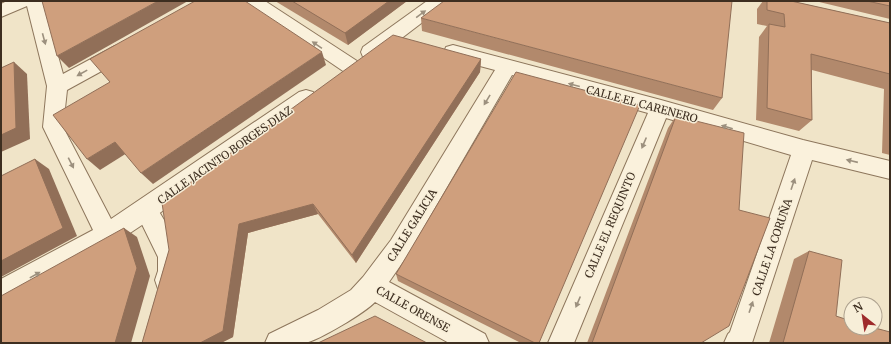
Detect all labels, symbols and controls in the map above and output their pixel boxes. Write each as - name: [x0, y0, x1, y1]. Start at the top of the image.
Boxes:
- one-way arrow: [416, 10, 426, 18]
- one-way arrow: [41, 33, 47, 45]
- one-way arrow: [311, 41, 323, 48]
- one-way arrow: [76, 70, 88, 77]
- one-way arrow: [568, 82, 580, 88]
- street label: CALLE EL CARENERO: [585, 82, 699, 126]
- one-way arrow: [483, 94, 490, 106]
- street label: CALLE JACINTO BORGES DIAZ: [155, 103, 295, 207]
- one-way arrow: [720, 124, 732, 130]
- one-way arrow: [641, 138, 647, 150]
- one-way arrow: [67, 157, 74, 168]
- one-way arrow: [846, 157, 858, 163]
- street label: CALLE EL REQUINTO: [581, 170, 639, 280]
- one-way arrow: [790, 177, 796, 189]
- street label: CALLE GALICIA: [384, 186, 440, 264]
- street label: CALLE LA CORUÑA: [749, 196, 795, 297]
- one-way arrow: [29, 271, 41, 278]
- street label: CALLE ORENSE: [374, 283, 452, 335]
- one-way arrow: [575, 296, 581, 308]
- north arrow: [843, 296, 883, 336]
- text: N: [851, 299, 866, 316]
- one-way arrow: [748, 300, 754, 312]

